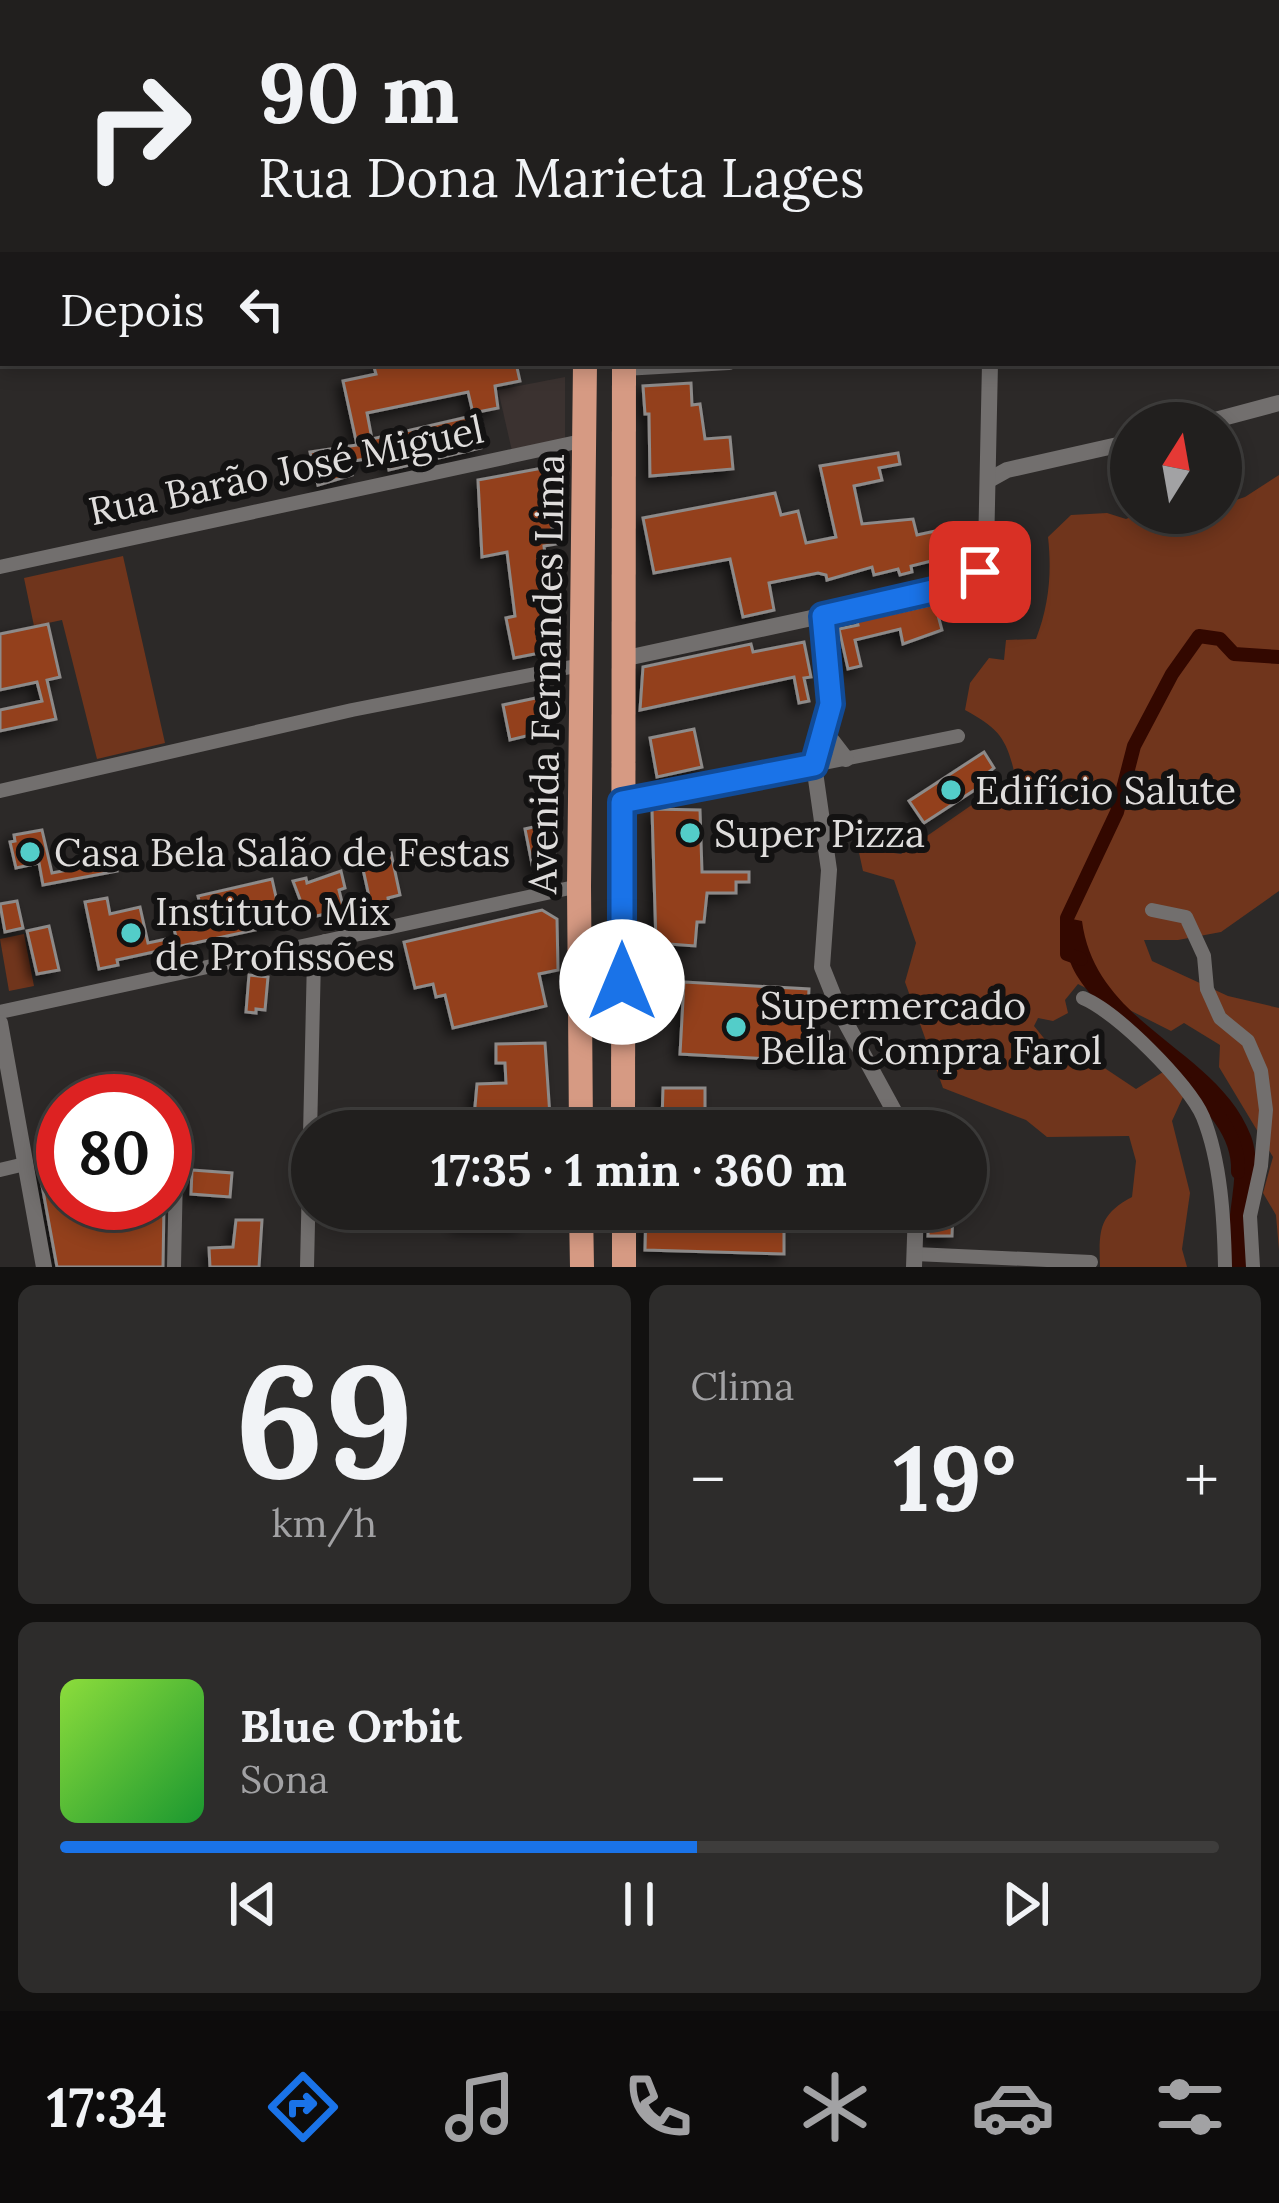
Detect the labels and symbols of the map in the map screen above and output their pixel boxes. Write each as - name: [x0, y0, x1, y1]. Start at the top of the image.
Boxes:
- north arrow: [1110, 402, 1242, 534]
- street label: Rua Barão José Miguel: [84, 404, 488, 536]
- street label: Avenida Fernandes Lima: [517, 454, 575, 895]
- pin: [929, 521, 1031, 623]
- place label: Edifício Salute: [975, 765, 1236, 815]
- marker: Edifício Salute: [938, 777, 964, 803]
- place label: Super Pizza: [714, 808, 925, 858]
- marker: Super Pizza: [677, 820, 703, 846]
- place label: Casa Bela Salão de Festas: [54, 827, 510, 877]
- marker: Casa Bela Salão de Festas: [17, 839, 43, 865]
- place label: Instituto Mix de Profissões: [155, 886, 395, 981]
- position arrow: [559, 919, 685, 1045]
- marker: Instituto Mix de Profissões: [118, 920, 144, 946]
- place label: Supermercado Bella Compra Farol: [760, 980, 1102, 1075]
- marker: Supermercado Bella Compra Farol: [723, 1014, 749, 1040]
- speed limit sign: 80: [36, 1074, 192, 1230]

